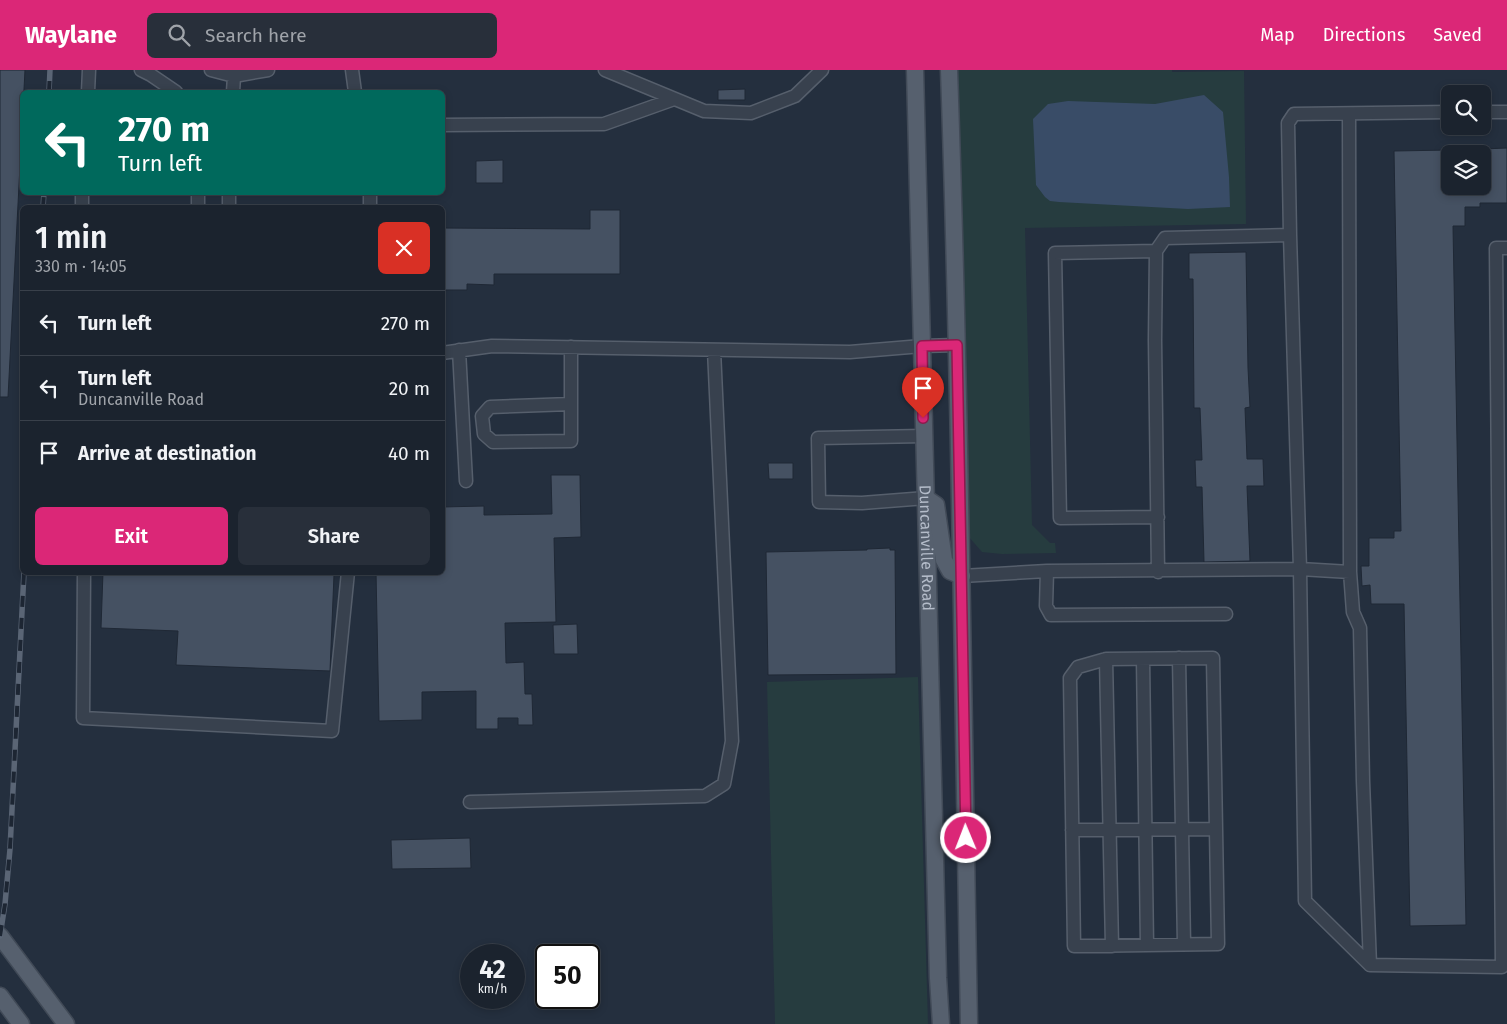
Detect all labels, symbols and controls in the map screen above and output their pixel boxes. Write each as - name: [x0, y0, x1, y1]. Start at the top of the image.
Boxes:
- search box: [147, 13, 497, 58]
- text: Waylane: [25, 21, 117, 49]
- icon: search: [165, 21, 193, 49]
- text: Search here: [205, 24, 307, 47]
- text: Map: [1260, 24, 1295, 46]
- text: Directions: [1323, 24, 1405, 46]
- text: Saved: [1433, 24, 1482, 46]
- map controls: [1441, 85, 1491, 195]
- button: search: [1441, 85, 1491, 135]
- text: 270 m: [118, 108, 210, 150]
- icon: left: [35, 110, 100, 175]
- button: layers: [1441, 145, 1491, 195]
- text: Turn left: [118, 150, 202, 177]
- text: 1 min: [35, 220, 107, 256]
- button: close: [378, 222, 430, 274]
- text: 330 m · 14:05: [35, 257, 126, 276]
- icon: left: [35, 309, 63, 337]
- text: Turn left: [78, 312, 152, 335]
- text: 270 m: [381, 312, 430, 335]
- text: Turn left: [78, 367, 152, 390]
- pin: [902, 367, 944, 418]
- icon: left: [35, 374, 63, 402]
- icon: arrive: [909, 374, 937, 402]
- text: 20 m: [389, 377, 430, 400]
- text: Duncanville Road: [78, 390, 204, 409]
- icon: arrive: [35, 439, 63, 467]
- text: Arrive at destination: [78, 442, 257, 465]
- text: 40 m: [388, 442, 430, 465]
- street label: Duncanville Road: [916, 485, 938, 611]
- button: Exit: [35, 507, 228, 565]
- button: Share: [238, 507, 430, 565]
- position arrow: [939, 811, 991, 863]
- speed limit sign: 50: [535, 944, 600, 1009]
- text: 42: [479, 955, 506, 985]
- text: km/h: [478, 982, 507, 996]

